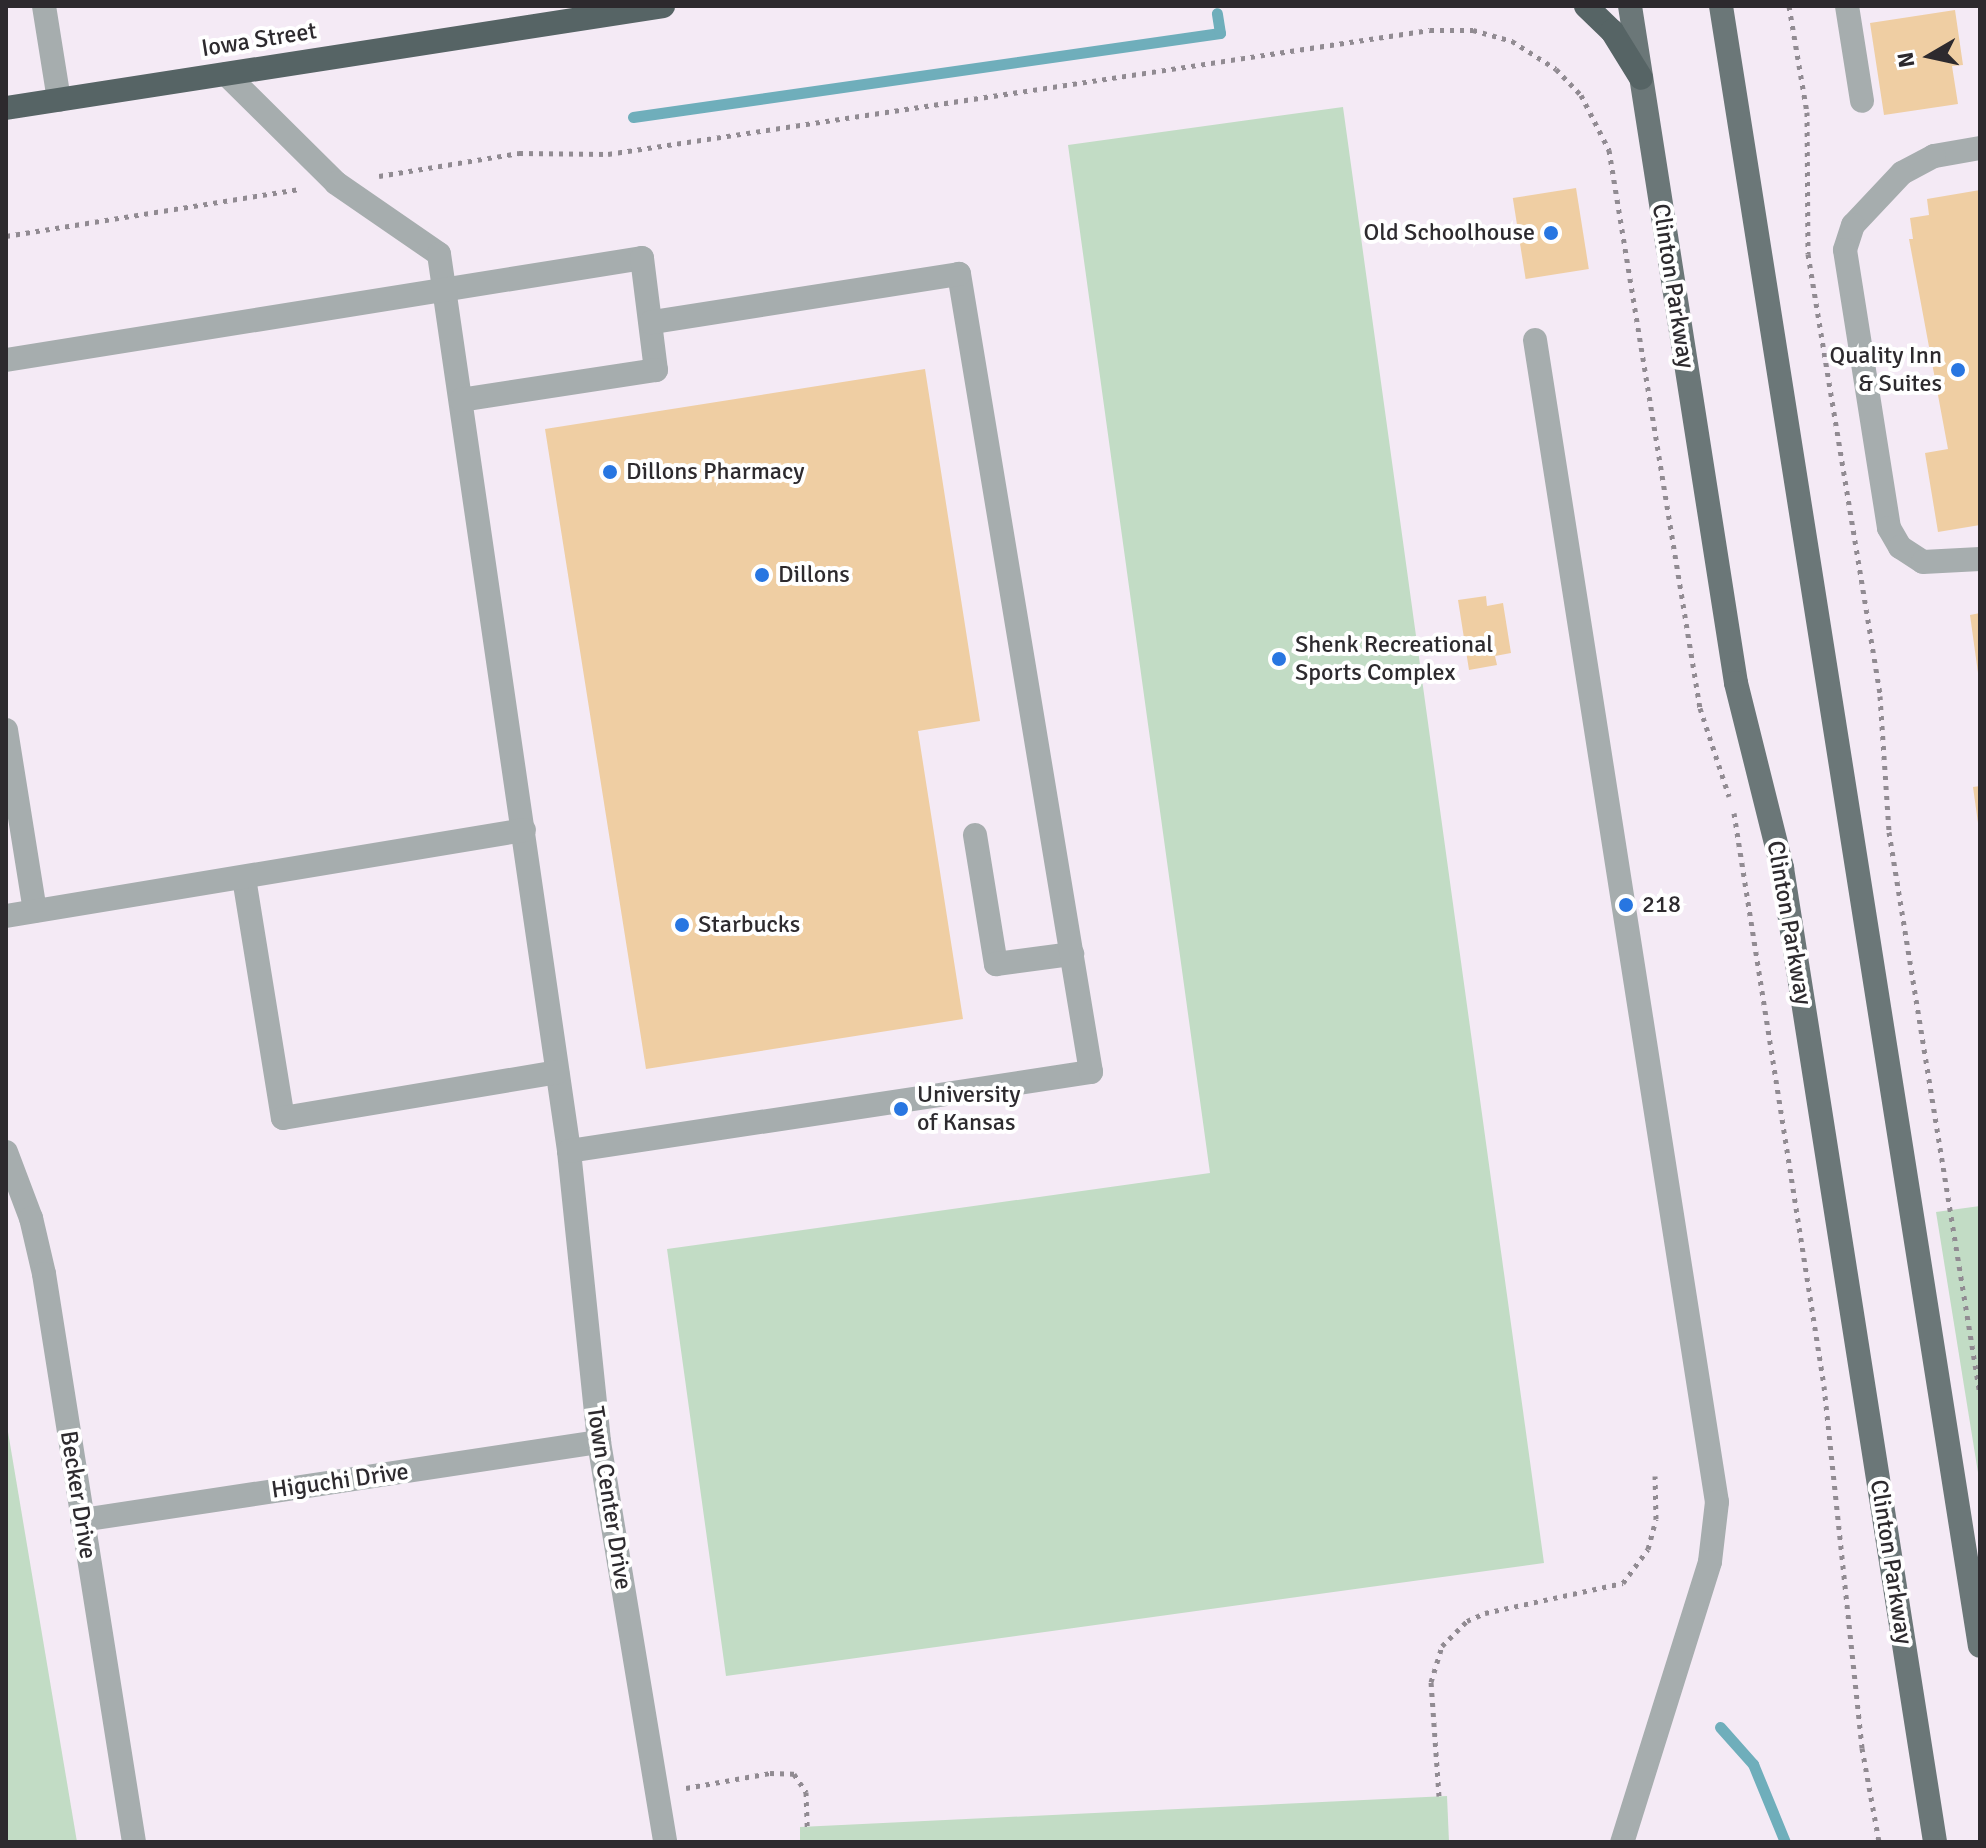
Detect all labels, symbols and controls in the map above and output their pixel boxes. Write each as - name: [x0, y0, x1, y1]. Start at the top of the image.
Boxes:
- north arrow: [1890, 16, 1970, 96]
- street label: Iowa Street: [199, 17, 319, 63]
- text: N: [1891, 50, 1920, 70]
- street label: Clinton Parkway: [1646, 202, 1700, 370]
- place label: Old Schoolhouse: [1363, 219, 1535, 247]
- marker: Old Schoolhouse: [1542, 224, 1560, 242]
- place label: Quality Inn & Suites: [1830, 342, 1942, 398]
- marker: Quality Inn & Suites: [1949, 361, 1967, 379]
- place label: Dillons Pharmacy: [626, 458, 804, 486]
- marker: Dillons Pharmacy: [601, 463, 619, 481]
- place label: Dillons: [778, 561, 850, 589]
- marker: Dillons: [753, 566, 771, 584]
- place label: Shenk Recreational Sports Complex: [1295, 631, 1493, 687]
- marker: Shenk Recreational Sports Complex: [1270, 650, 1288, 668]
- street label: Clinton Parkway: [1760, 839, 1818, 1007]
- place label: 218: [1642, 891, 1681, 919]
- marker: 218: [1617, 896, 1635, 914]
- place label: Starbucks: [698, 911, 800, 939]
- marker: Starbucks: [673, 916, 691, 934]
- place label: University of Kansas: [917, 1081, 1021, 1137]
- marker: University of Kansas: [892, 1100, 910, 1118]
- street label: Town Center Drive: [580, 1404, 638, 1592]
- street label: Becker Drive: [54, 1429, 102, 1561]
- street label: Higuchi Drive: [270, 1457, 410, 1505]
- street label: Clinton Parkway: [1864, 1478, 1918, 1646]

